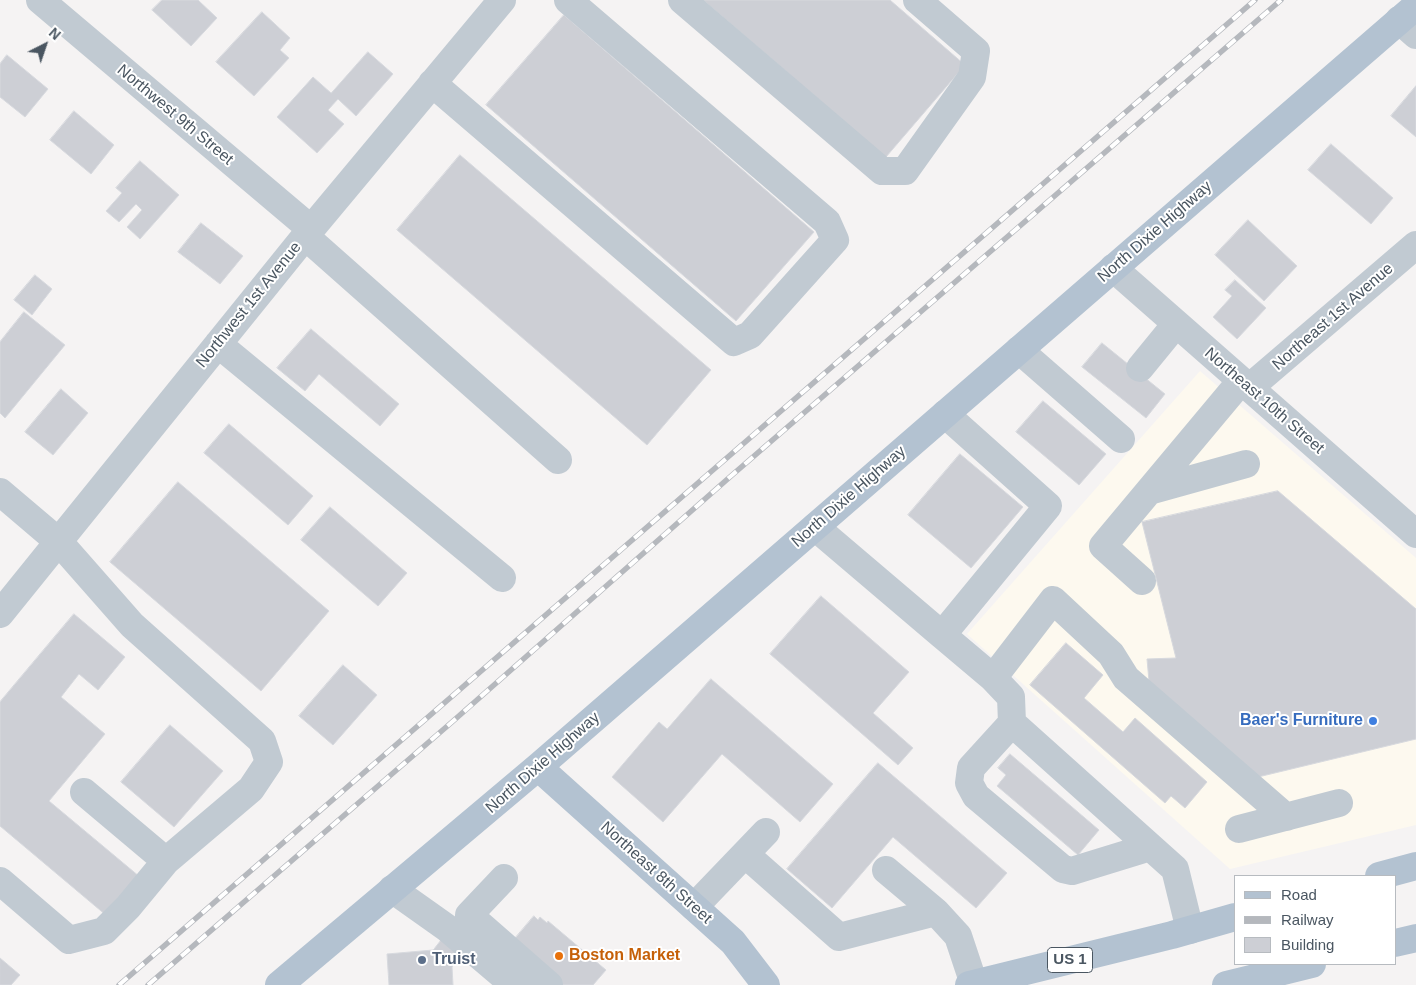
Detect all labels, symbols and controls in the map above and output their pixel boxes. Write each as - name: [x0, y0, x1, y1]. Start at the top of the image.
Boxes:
- north arrow: [20, 20, 70, 70]
- text: N: [46, 24, 64, 43]
- street label: Northwest 9th Street: [113, 61, 237, 169]
- street label: North Dixie Highway: [1094, 177, 1216, 287]
- street label: Northwest 1st Avenue: [192, 238, 306, 372]
- street label: Northeast 1st Avenue: [1269, 259, 1397, 375]
- street label: Northeast 10th Street: [1200, 344, 1328, 458]
- street label: North Dixie Highway: [788, 442, 910, 552]
- street label: North Dixie Highway: [482, 708, 604, 818]
- place label: Baer's Furniture: [1240, 711, 1363, 731]
- marker: Baer's Furniture: [1367, 715, 1379, 727]
- street label: Northeast 8th Street: [596, 818, 716, 928]
- legend: [1234, 875, 1396, 965]
- text: Road: [1281, 886, 1317, 903]
- text: Railway: [1281, 911, 1334, 928]
- text: Building: [1281, 936, 1334, 953]
- place label: Boston Market: [569, 946, 680, 966]
- road number: US 1: [1048, 948, 1092, 972]
- place label: Truist: [432, 950, 476, 970]
- marker: Boston Market: [553, 950, 565, 962]
- marker: Truist: [416, 954, 428, 966]

